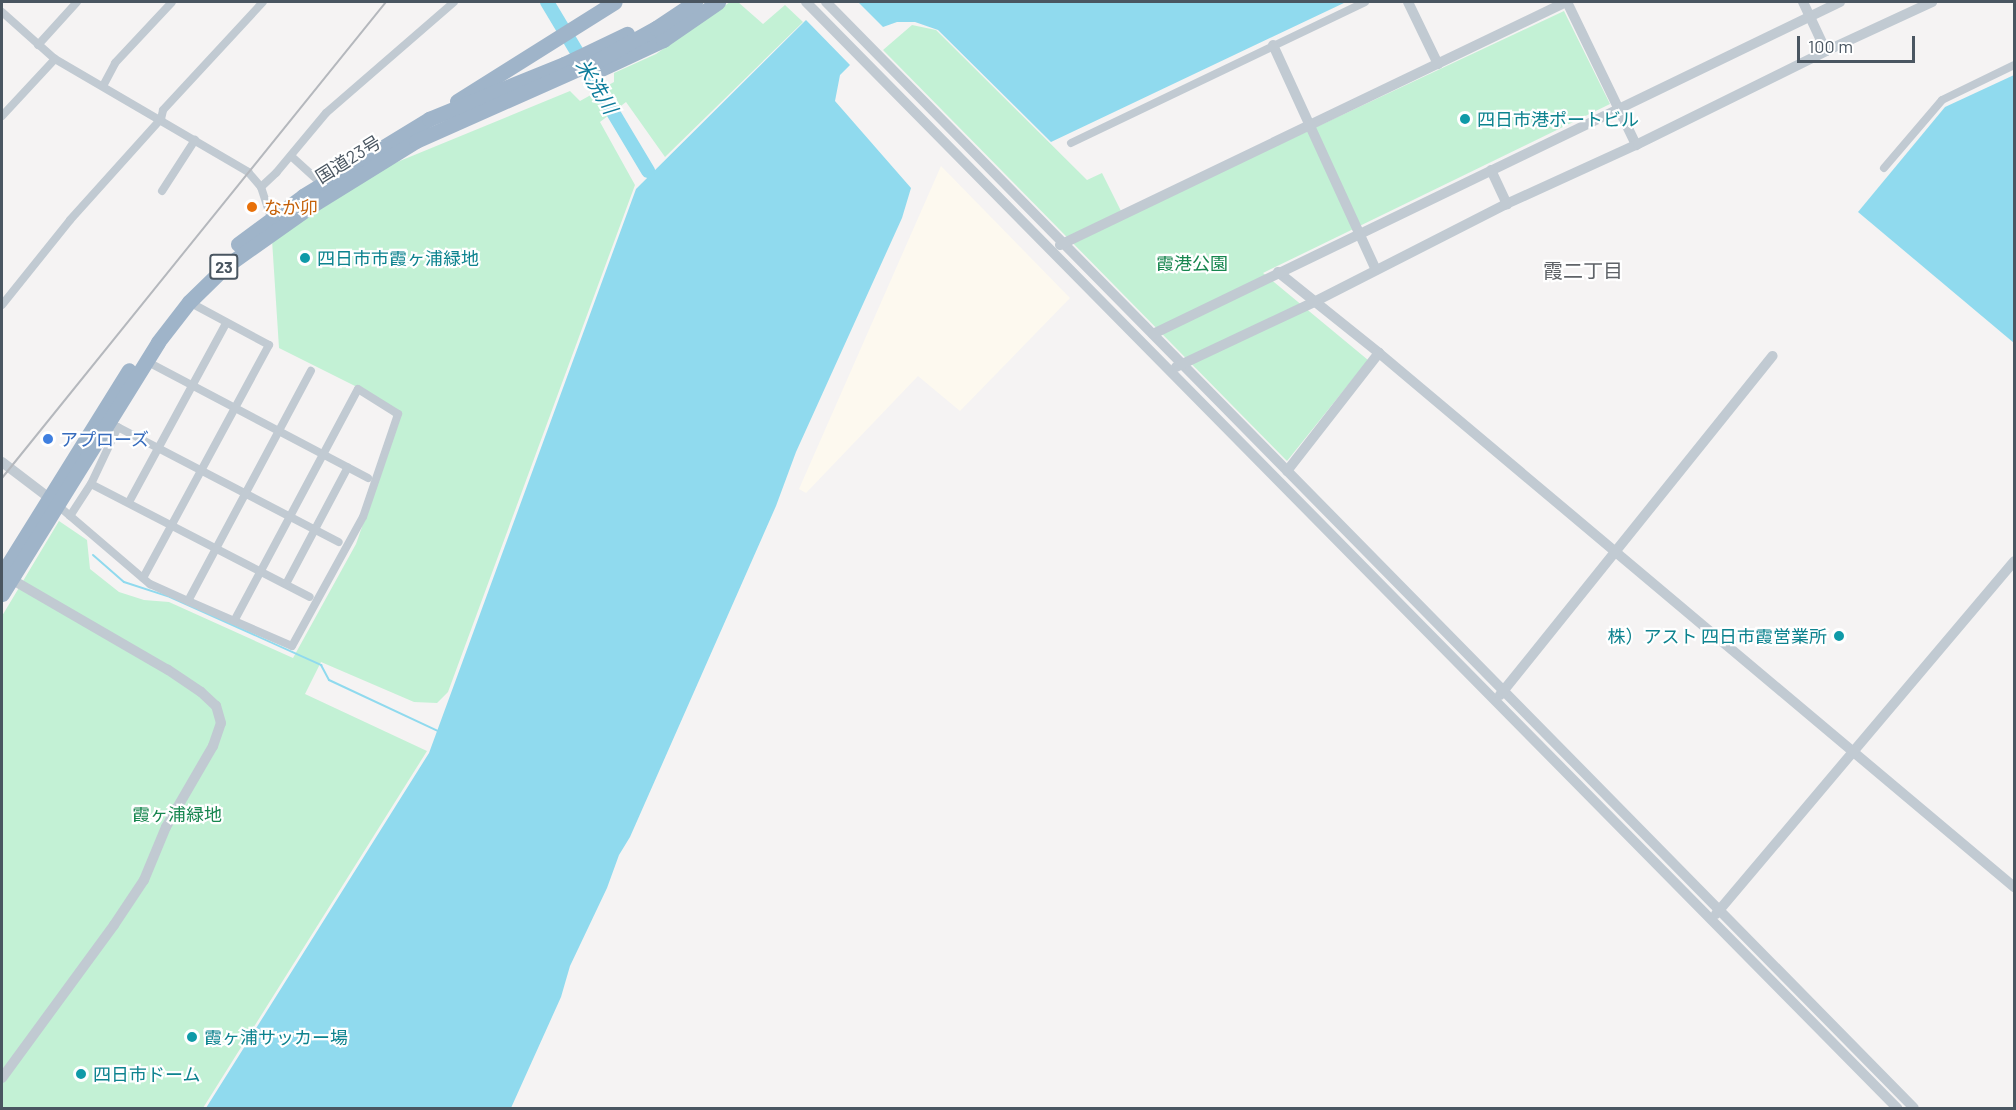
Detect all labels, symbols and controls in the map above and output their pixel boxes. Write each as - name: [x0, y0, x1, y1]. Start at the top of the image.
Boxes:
- scale bar: [1800, 24, 1918, 62]
- text: 100 m: [1808, 35, 1853, 57]
- water label: 米洗川: [571, 54, 623, 118]
- place label: 四日市港ポートビル: [1477, 108, 1639, 130]
- marker: 四日市港ポートビル: [1458, 112, 1472, 126]
- street label: 国道23号: [311, 131, 385, 187]
- place label: なか卯: [264, 196, 318, 218]
- marker: なか卯: [245, 200, 259, 214]
- place label: 四日市市霞ヶ浦緑地: [317, 247, 479, 269]
- marker: 四日市市霞ヶ浦緑地: [298, 251, 312, 265]
- park label: 霞港公園: [1156, 252, 1228, 274]
- road number: 23: [209, 254, 239, 280]
- district label: 霞二丁目: [1543, 258, 1623, 282]
- place label: アプローズ: [60, 428, 150, 450]
- marker: アプローズ: [41, 432, 55, 446]
- place label: 株）アスト 四日市霞営業所: [1607, 625, 1827, 647]
- marker: 株）アスト 四日市霞営業所: [1832, 629, 1846, 643]
- park label: 霞ヶ浦緑地: [132, 803, 222, 825]
- place label: 霞ヶ浦サッカー場: [204, 1026, 348, 1048]
- marker: 霞ヶ浦サッカー場: [185, 1030, 199, 1044]
- place label: 四日市ドーム: [93, 1063, 201, 1085]
- marker: 四日市ドーム: [74, 1067, 88, 1081]

